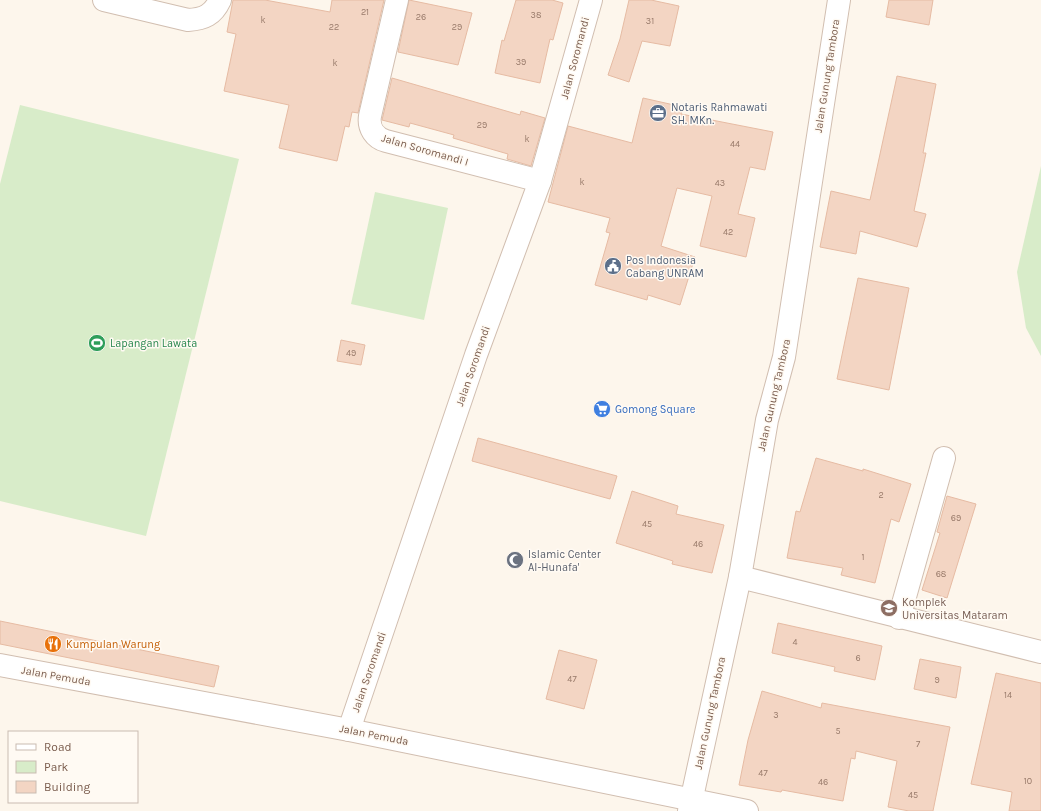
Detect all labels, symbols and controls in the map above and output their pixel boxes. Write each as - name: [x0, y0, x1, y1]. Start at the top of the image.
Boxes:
- house number: 21: [361, 7, 369, 17]
- house number: 38: [531, 10, 542, 20]
- house number: 26: [416, 12, 426, 22]
- house number: k: [260, 15, 266, 25]
- street label: Jalan Soromandi: [558, 16, 592, 100]
- house number: 31: [646, 16, 654, 26]
- street label: Jalan Gunung Tambora: [812, 18, 842, 134]
- house number: 22: [329, 22, 339, 32]
- house number: 29: [452, 22, 462, 32]
- house number: 39: [516, 57, 526, 67]
- house number: k: [332, 58, 338, 68]
- place label: Notaris Rahmawati SH. MKn.: [671, 101, 768, 127]
- office icon: Notaris Rahmawati SH. MKn.: [648, 103, 668, 123]
- house number: 29: [477, 120, 487, 130]
- street label: Jalan Soromandi I: [380, 131, 470, 169]
- house number: k: [524, 134, 530, 144]
- house number: 44: [730, 139, 740, 149]
- house number: k: [579, 177, 585, 187]
- house number: 43: [715, 178, 725, 188]
- house number: 42: [723, 227, 733, 237]
- place label: Pos Indonesia Cabang UNRAM: [626, 254, 704, 280]
- public building icon: Pos Indonesia Cabang UNRAM: [603, 256, 623, 276]
- street label: Jalan Soromandi: [453, 324, 493, 408]
- sports icon: Lapangan Lawata: [87, 333, 107, 353]
- place label: Lapangan Lawata: [110, 337, 197, 350]
- street label: Jalan Gunung Tambora: [755, 338, 793, 452]
- house number: 49: [346, 348, 356, 358]
- supermarket icon: Gomong Square: [592, 399, 612, 419]
- place label: Gomong Square: [615, 403, 696, 416]
- house number: 2: [878, 490, 884, 500]
- house number: 69: [951, 513, 961, 523]
- house number: 45: [642, 519, 652, 529]
- house number: 46: [693, 539, 703, 549]
- place label: Islamic Center Al-Hunafa': [528, 548, 601, 574]
- mosque icon: Islamic Center Al-Hunafa': [505, 550, 525, 570]
- house number: 1: [862, 552, 865, 562]
- house number: 68: [936, 569, 947, 579]
- place label: Komplek Universitas Mataram: [902, 596, 1008, 622]
- school or university icon: Komplek Universitas Mataram: [879, 598, 899, 618]
- street label: Jalan Soromandi: [349, 630, 389, 714]
- restaurant icon: Kumpulan Warung: [43, 634, 63, 654]
- house number: 4: [792, 637, 798, 647]
- place label: Kumpulan Warung: [66, 638, 161, 651]
- house number: 6: [855, 653, 861, 663]
- street label: Jalan Gunung Tambora: [692, 655, 728, 771]
- street label: Jalan Pemuda: [20, 664, 92, 688]
- house number: 47: [567, 674, 577, 684]
- house number: 9: [934, 675, 940, 685]
- house number: 14: [1004, 690, 1012, 700]
- house number: 3: [773, 710, 779, 720]
- street label: Jalan Pemuda: [338, 722, 410, 748]
- house number: 5: [835, 726, 841, 736]
- legend: [8, 731, 138, 803]
- house number: 7: [916, 739, 921, 749]
- text: Road: [44, 740, 72, 754]
- text: Park: [44, 760, 69, 774]
- house number: 47: [758, 768, 768, 778]
- house number: 10: [1024, 776, 1032, 786]
- house number: 46: [818, 777, 828, 787]
- text: Building: [44, 780, 91, 794]
- house number: 45: [908, 790, 918, 800]

